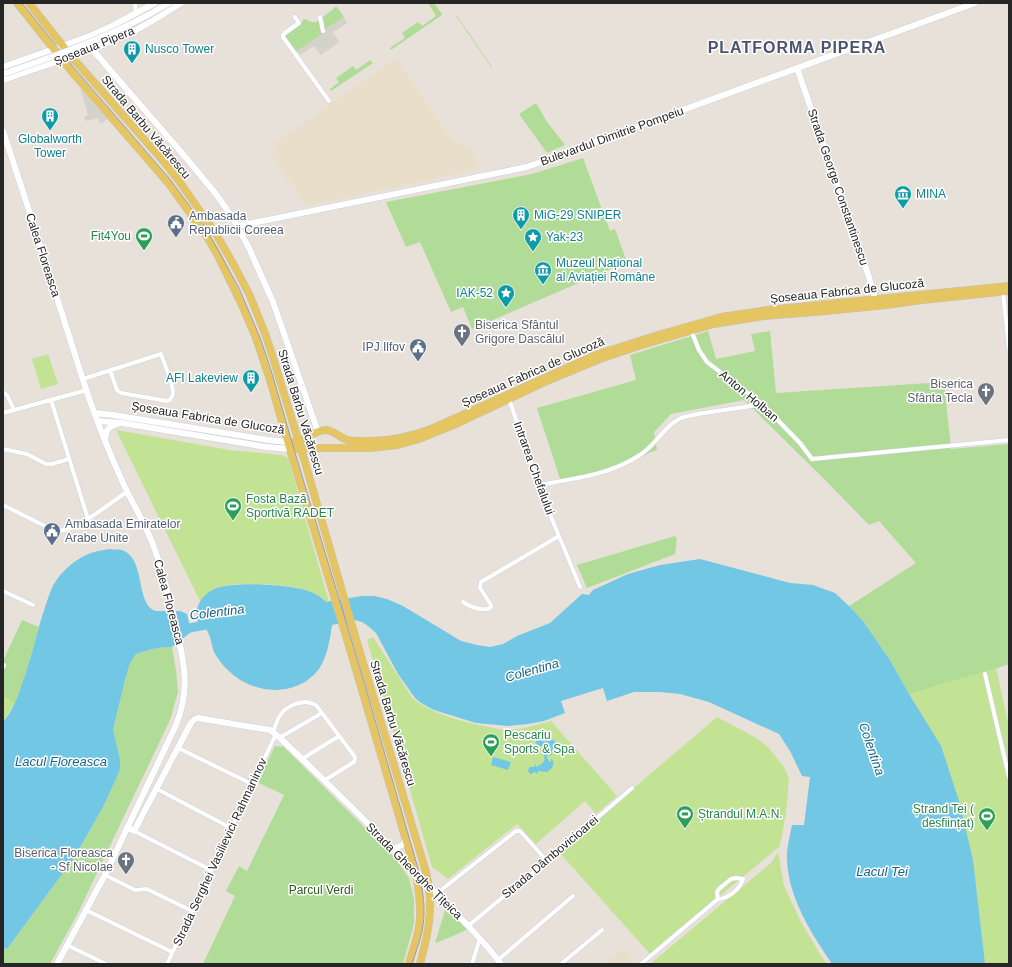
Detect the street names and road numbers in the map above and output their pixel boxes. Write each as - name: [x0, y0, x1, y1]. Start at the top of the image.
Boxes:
- street label: Șoseaua Pipera: [52, 23, 137, 68]
- street label: Strada Barbu Văcărescu: [99, 72, 193, 182]
- street label: Bulevardul Dimitrie Pompeiu: [538, 104, 686, 168]
- street label: Strada George Constantinescu: [805, 107, 871, 267]
- street label: Calea Floreasca: [23, 211, 63, 299]
- street label: Șoseaua Fabrica de Glucoză: [769, 276, 925, 306]
- street label: Șoseaua Fabrica de Glucoză: [459, 334, 607, 410]
- street label: Strada Barbu Văcărescu: [275, 347, 327, 477]
- street label: Anton Holban: [717, 367, 781, 425]
- street label: Șoseaua Fabrica de Glucoză: [130, 399, 286, 437]
- street label: Intrarea Chefalului: [511, 420, 557, 516]
- street label: Calea Floreasca: [151, 558, 187, 646]
- street label: Strada Barbu Văcărescu: [367, 658, 419, 788]
- street label: Strada Serghei Vasilievici Rahmaninov: [170, 756, 270, 948]
- street label: Strada Dâmbovicioarei: [499, 813, 601, 901]
- street label: Strada Gheorghe Țițeica: [363, 820, 465, 922]

